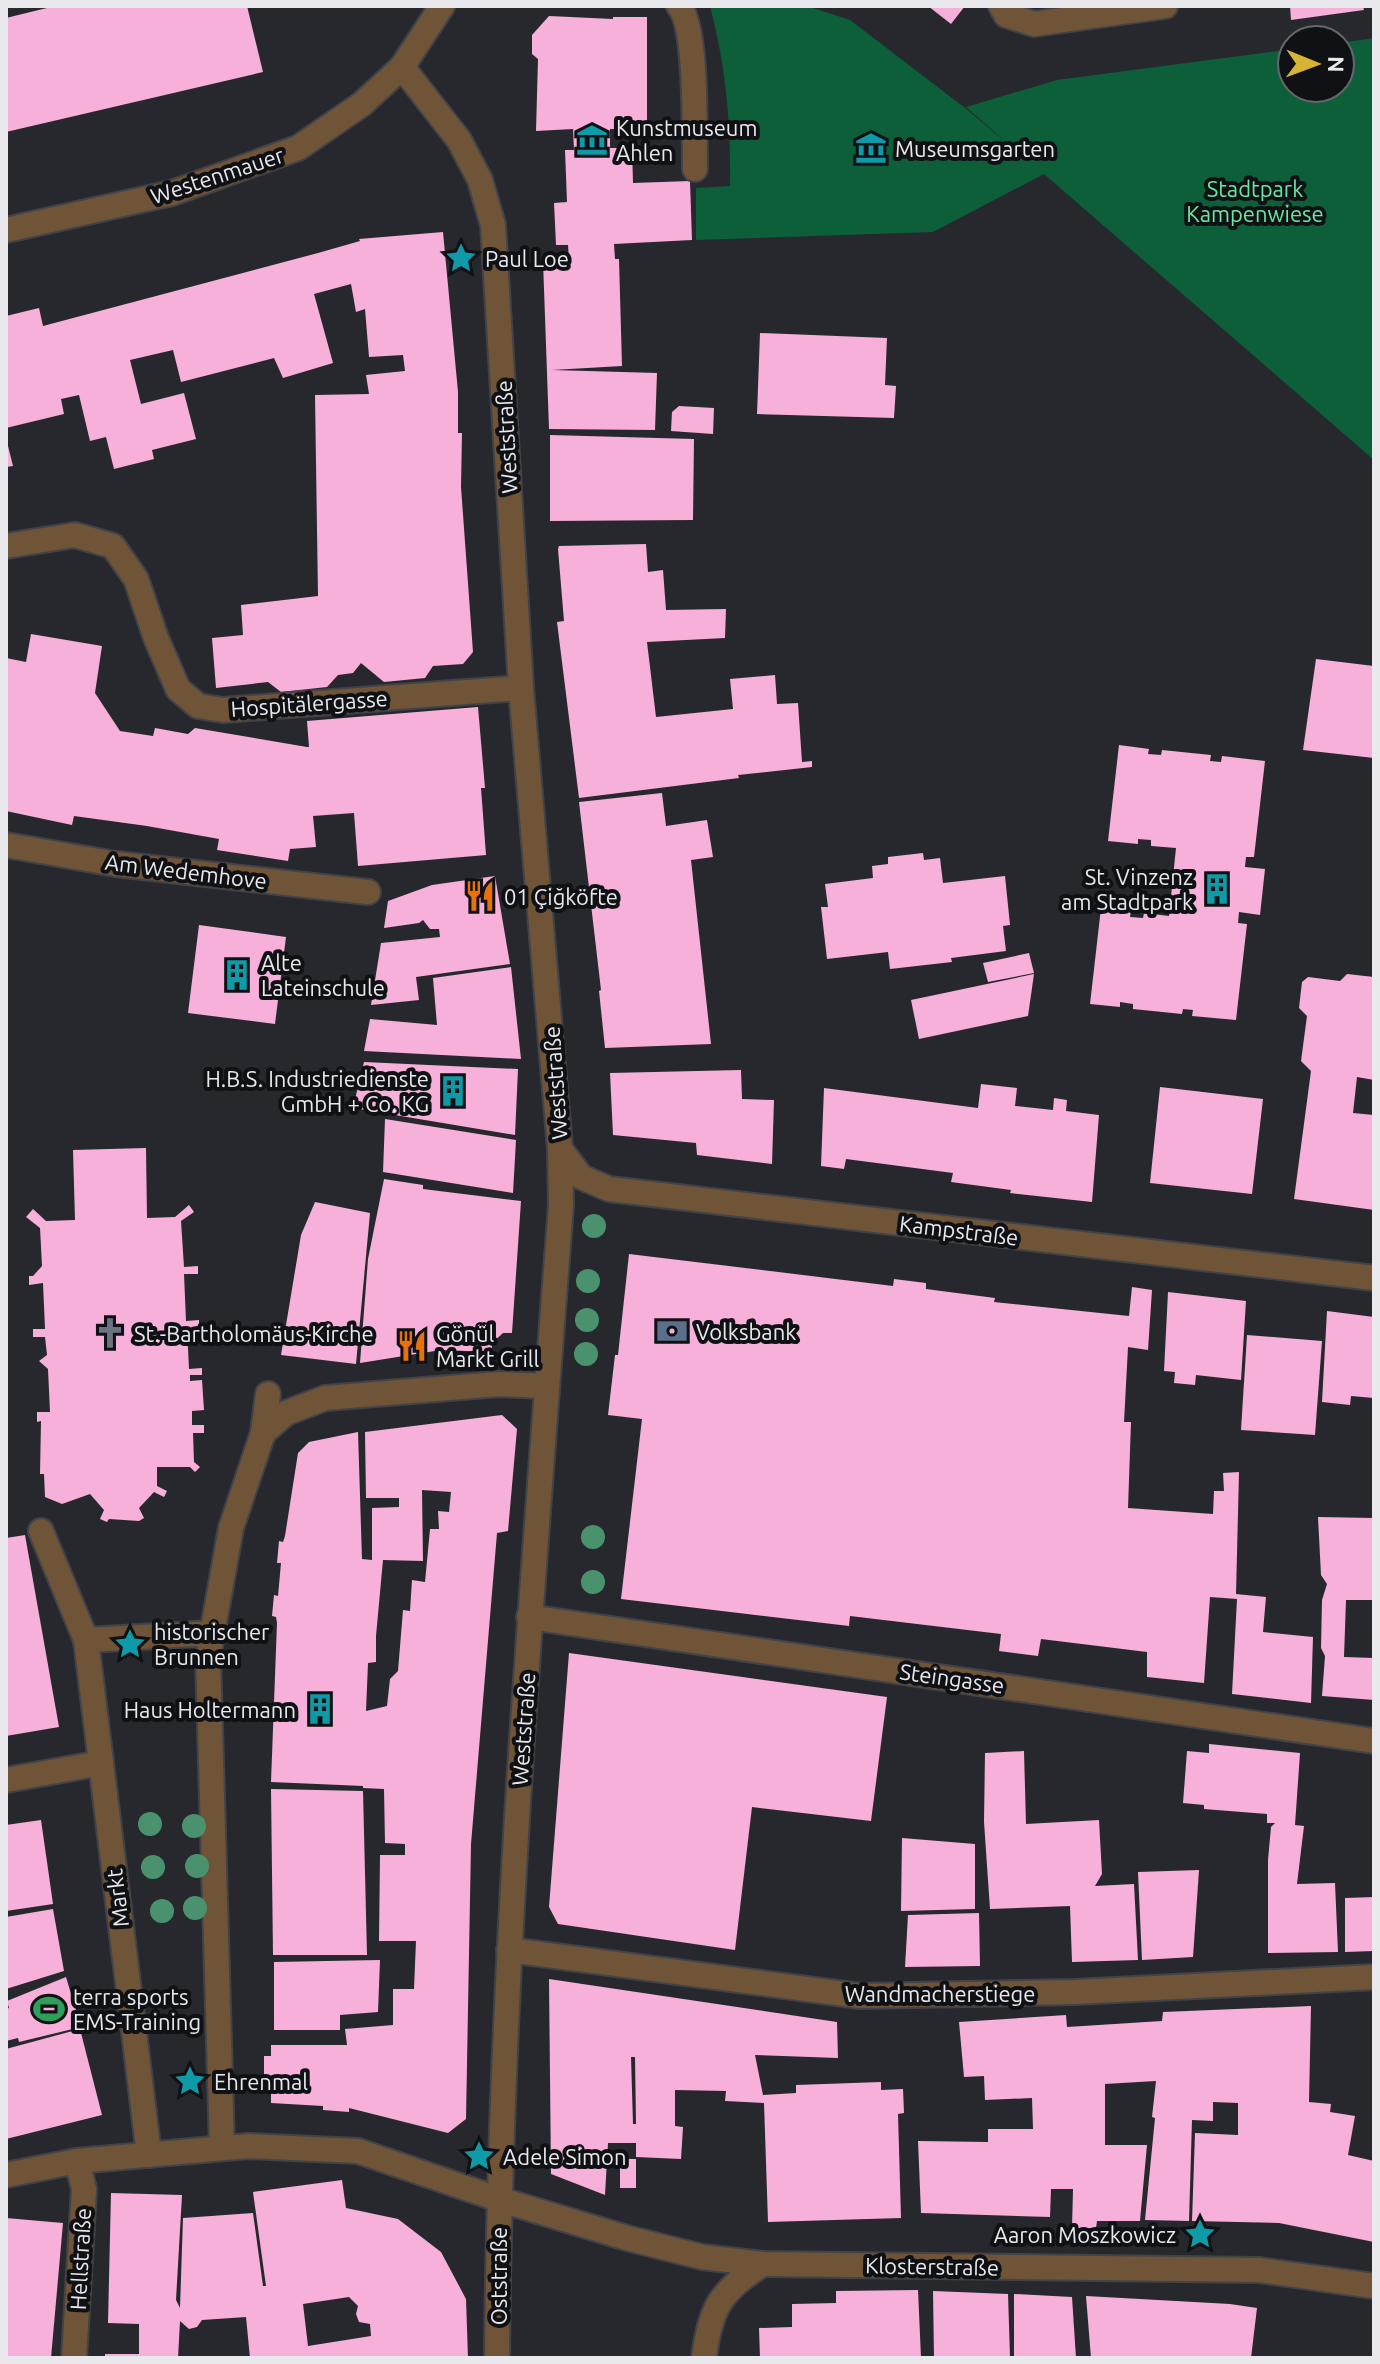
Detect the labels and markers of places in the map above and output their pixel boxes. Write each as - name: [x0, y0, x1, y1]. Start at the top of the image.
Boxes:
- place label: Kunstmuseum Ahlen: [616, 115, 757, 165]
- museum icon: Kunstmuseum Ahlen: [575, 123, 609, 157]
- museum icon: Museumsgarten: [854, 131, 888, 165]
- place label: Museumsgarten: [895, 136, 1055, 161]
- place icon: Paul Loe: [444, 241, 478, 275]
- place label: Paul Loe: [485, 246, 569, 271]
- place label: St. Vinzenz am Stadtpark: [1061, 864, 1193, 914]
- building icon: St. Vinzenz am Stadtpark: [1200, 872, 1234, 906]
- restaurant icon: 01 Çiğköfte: [463, 879, 497, 913]
- place label: 01 Çiğköfte: [504, 884, 618, 909]
- place label: Alte Lateinschule: [261, 950, 385, 1000]
- building icon: Alte Lateinschule: [220, 958, 254, 992]
- place label: H.B.S. Industriedienste GmbH + Co. KG: [205, 1066, 429, 1116]
- building icon: H.B.S. Industriedienste GmbH + Co. KG: [436, 1074, 470, 1108]
- bank icon: Volksbank: [655, 1314, 689, 1348]
- church icon: St.-Bartholomäus-Kirche: [93, 1316, 127, 1350]
- place label: Volksbank: [696, 1319, 796, 1344]
- place label: St.-Bartholomäus-Kirche: [134, 1321, 374, 1346]
- place label: Gönül Markt Grill: [436, 1321, 540, 1371]
- restaurant icon: Gönül Markt Grill: [395, 1329, 429, 1363]
- place label: historischer Brunnen: [154, 1619, 270, 1669]
- place icon: historischer Brunnen: [113, 1627, 147, 1661]
- building icon: Haus Holtermann: [303, 1692, 337, 1726]
- place label: Haus Holtermann: [124, 1697, 296, 1722]
- place label: terra sports EMS-Training: [73, 1984, 201, 2034]
- sports icon: terra sports EMS-Training: [32, 1992, 66, 2026]
- place icon: Ehrenmal: [173, 2064, 207, 2098]
- place label: Ehrenmal: [214, 2069, 308, 2094]
- place icon: Adele Simon: [462, 2139, 496, 2173]
- place label: Adele Simon: [503, 2144, 627, 2169]
- place icon: Aaron Moszkowicz: [1183, 2217, 1217, 2251]
- place label: Aaron Moszkowicz: [994, 2222, 1176, 2247]

